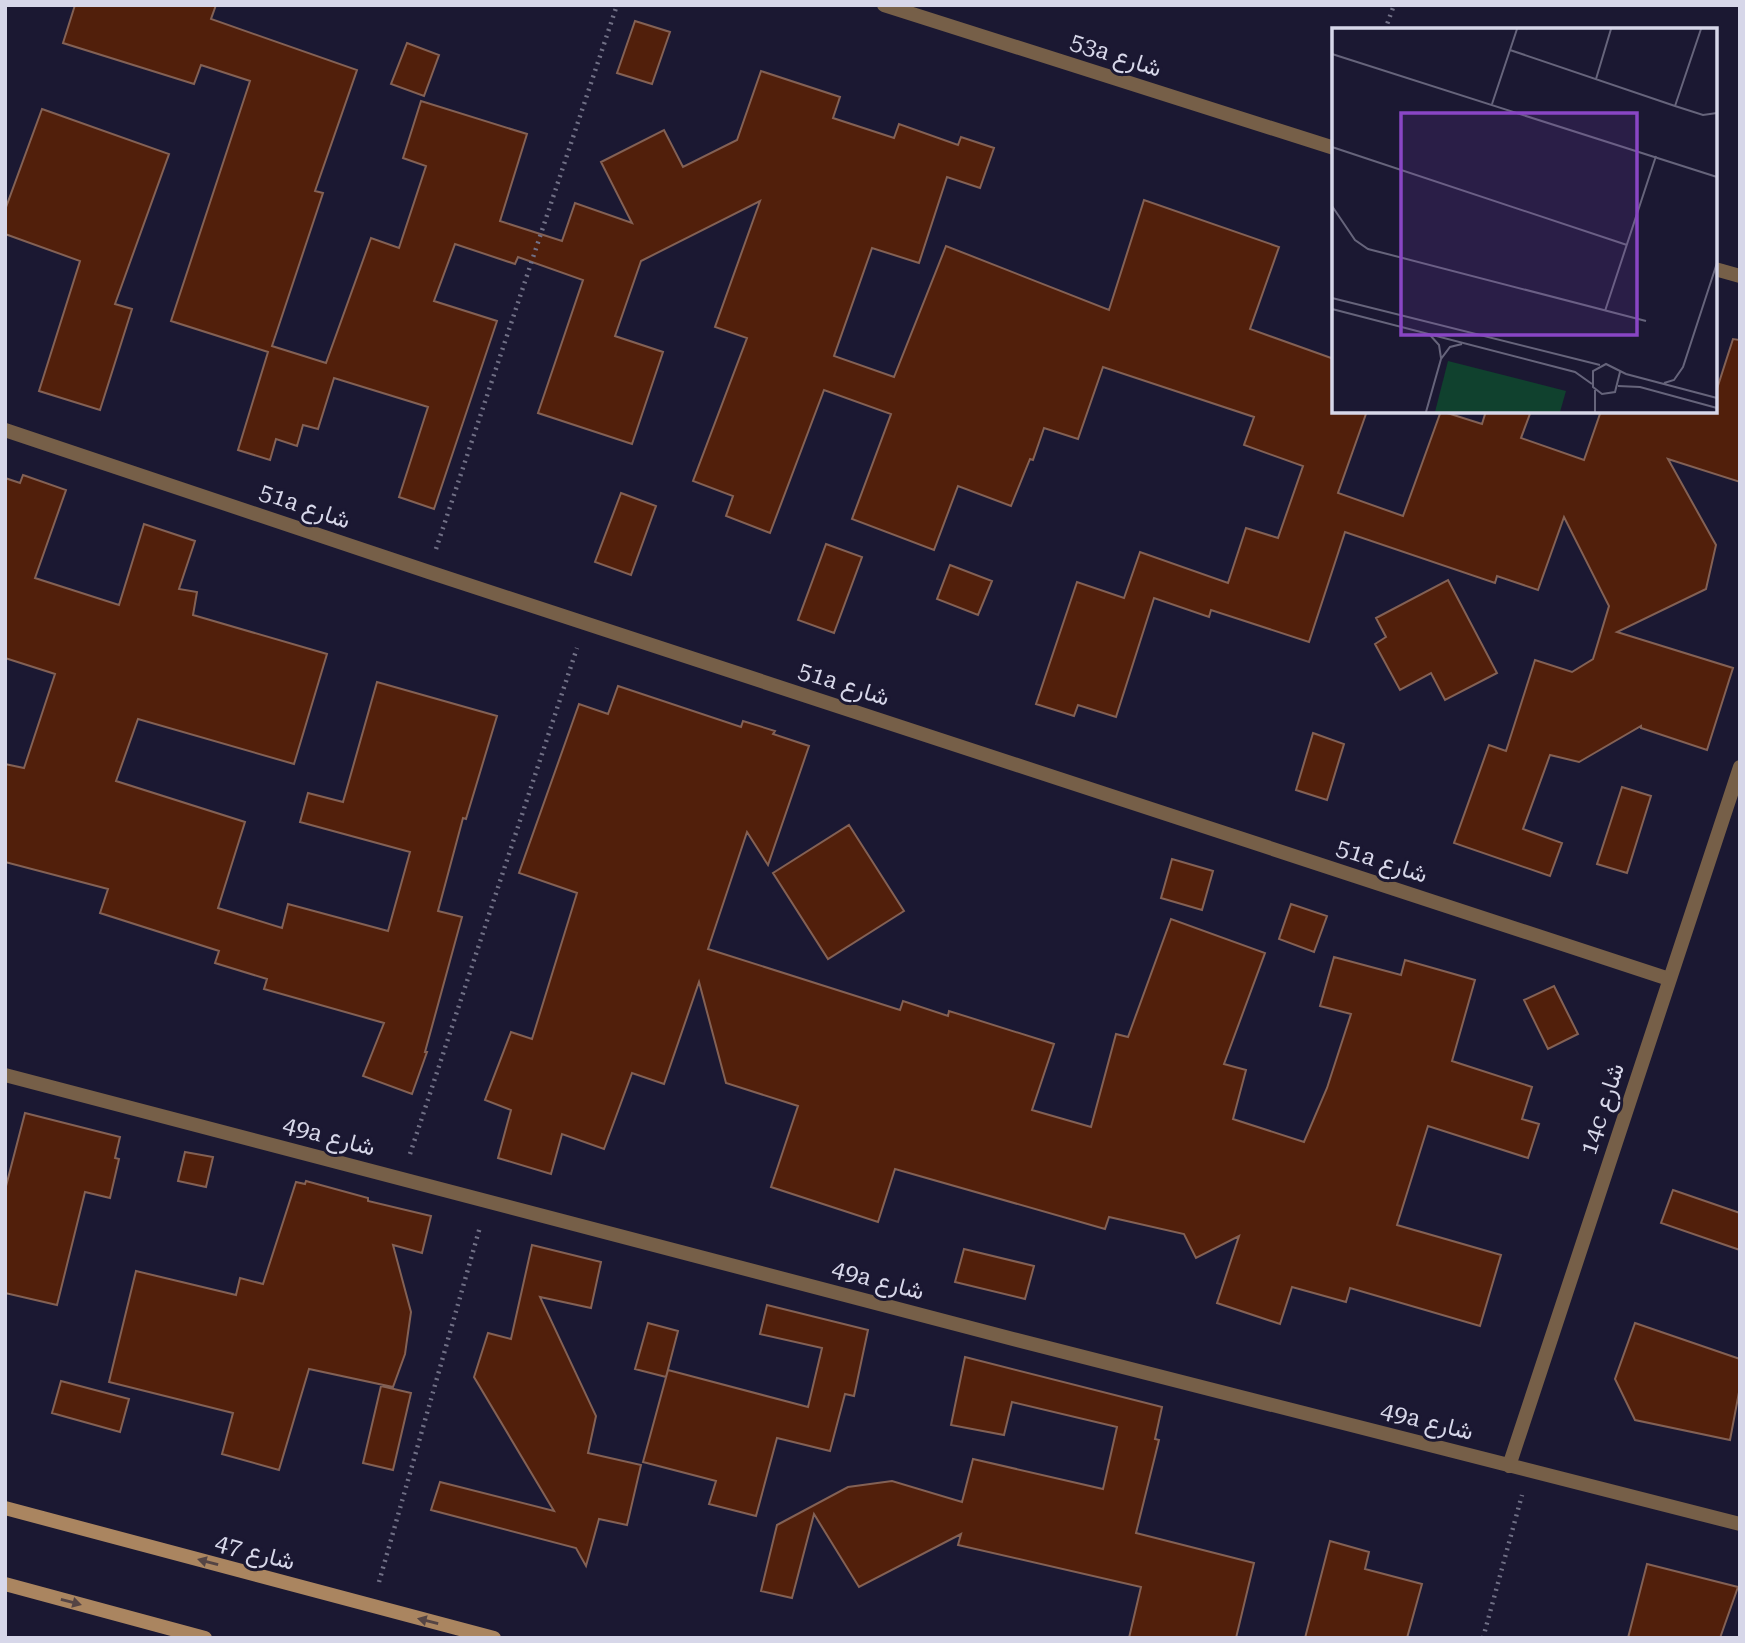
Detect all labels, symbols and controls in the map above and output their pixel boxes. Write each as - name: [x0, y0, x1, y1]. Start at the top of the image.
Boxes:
- street label: 53a شارع: [1066, 27, 1165, 85]
- inset map: [1332, 28, 1717, 413]
- street label: 51a شارع: [255, 477, 354, 536]
- street label: 51a شارع: [794, 656, 893, 714]
- street label: 51a شارع: [1332, 833, 1431, 891]
- street label: 14c شارع: [1574, 1060, 1632, 1159]
- street label: 49a شارع: [279, 1110, 378, 1164]
- street label: 49a شارع: [828, 1254, 927, 1308]
- street label: 49a شارع: [1377, 1396, 1476, 1448]
- street label: شارع 47: [212, 1528, 298, 1578]
- one-way arrow: [197, 1557, 218, 1567]
- one-way arrow: [61, 1597, 82, 1607]
- one-way arrow: [417, 1615, 439, 1626]

